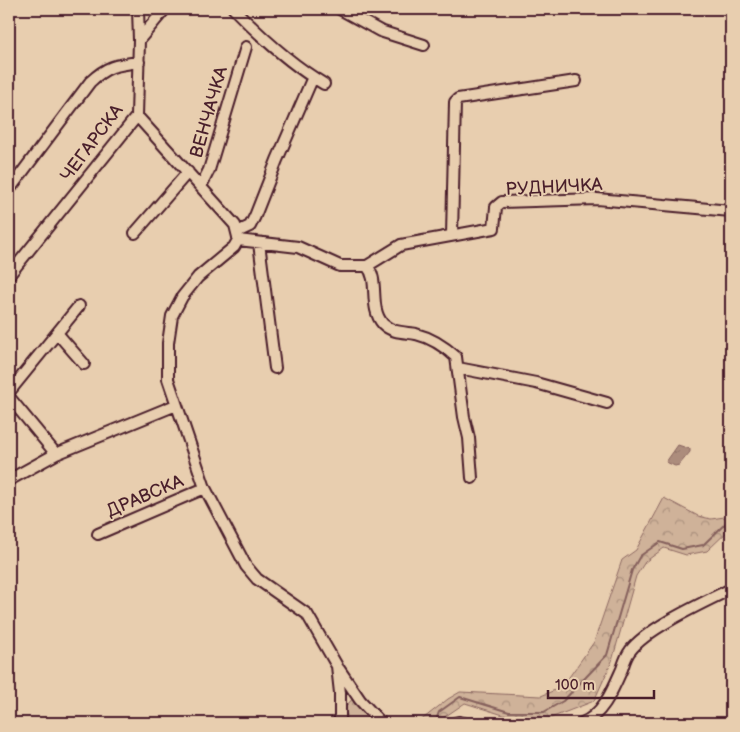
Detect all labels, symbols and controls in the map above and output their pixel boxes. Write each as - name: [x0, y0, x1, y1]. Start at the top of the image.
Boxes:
- street label: ВЕНЧАЧКА: [186, 64, 232, 160]
- street label: ЧЕГАРСКА: [56, 100, 128, 186]
- street label: РУДНИЧКА: [505, 174, 603, 200]
- street label: ДРАВСКА: [104, 470, 187, 522]
- scale bar: [548, 667, 654, 699]
- text: 100 m: [555, 676, 595, 695]

